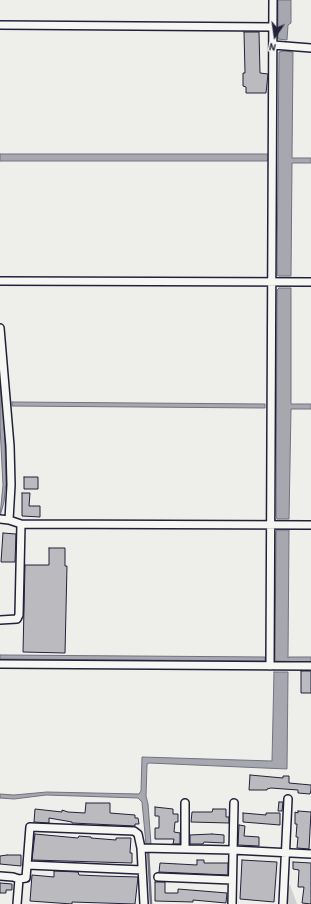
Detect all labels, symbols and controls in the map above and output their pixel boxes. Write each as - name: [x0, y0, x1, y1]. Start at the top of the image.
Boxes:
- north arrow: [255, 16, 295, 56]
- text: N: [268, 40, 277, 55]

